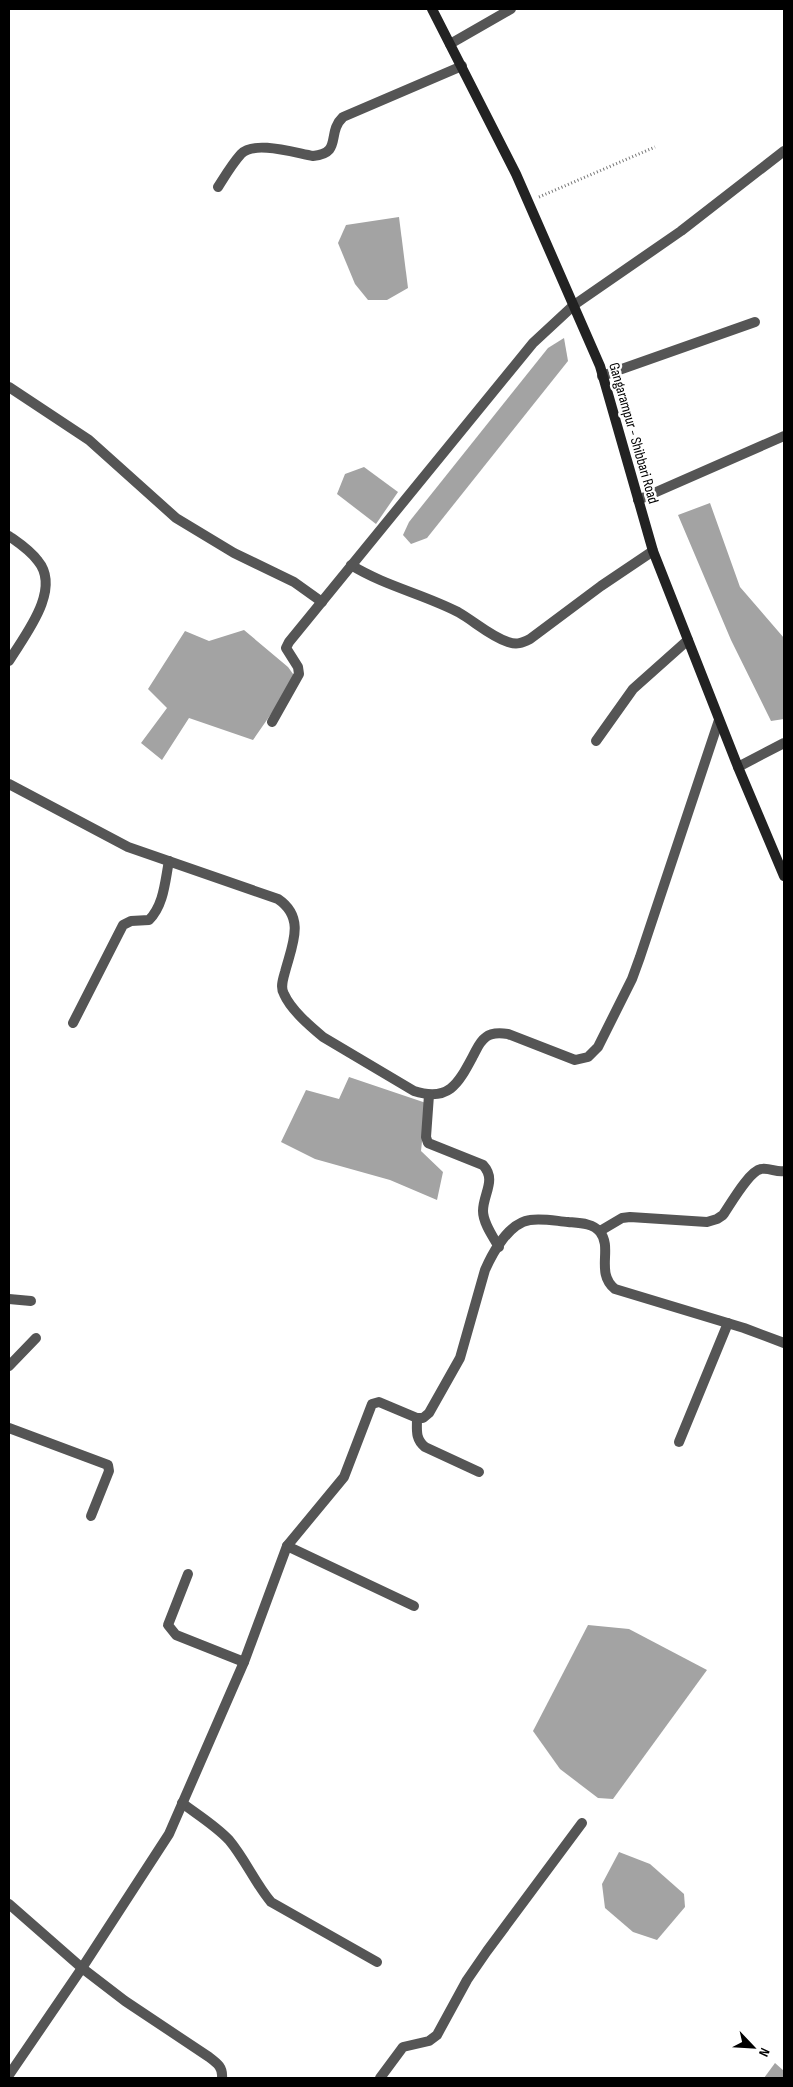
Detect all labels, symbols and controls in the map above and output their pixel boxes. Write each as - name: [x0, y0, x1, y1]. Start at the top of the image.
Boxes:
- street label: Gangarampur - Shibbari Road: [604, 360, 663, 506]
- north arrow: [728, 2022, 778, 2072]
- text: N: [755, 2045, 774, 2059]

